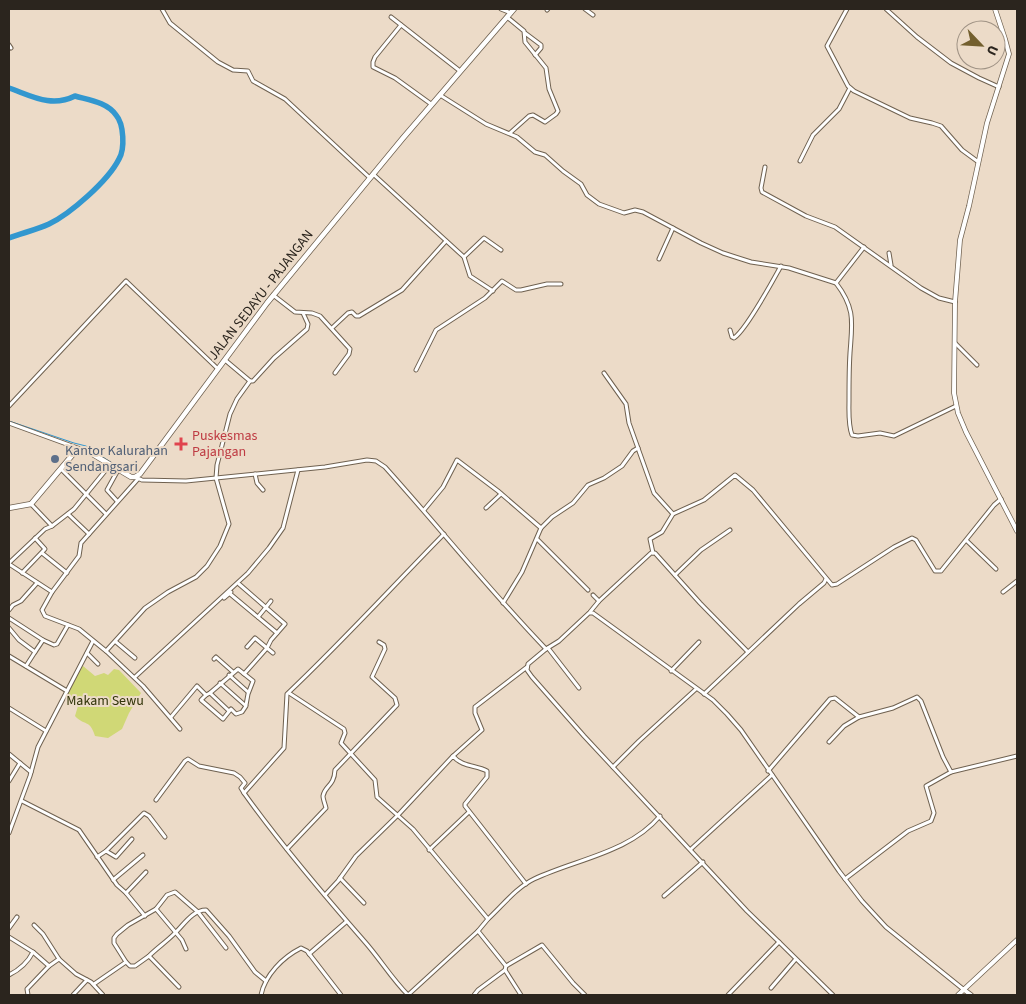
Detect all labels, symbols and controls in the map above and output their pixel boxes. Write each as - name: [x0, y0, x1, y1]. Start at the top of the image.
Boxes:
- north arrow: [956, 20, 1006, 70]
- text: U: [981, 42, 1003, 59]
- street label: JALAN SEDAYU - PAJANGAN: [204, 226, 318, 364]
- place label: Puskesmas Pajangan: [192, 426, 258, 462]
- marker: Puskesmas Pajangan: [174, 437, 188, 451]
- place label: Kantor Kalurahan Sendangsari: [65, 441, 168, 477]
- marker: Kantor Kalurahan Sendangsari: [49, 453, 61, 465]
- park label: Makam Sewu: [66, 691, 144, 711]

